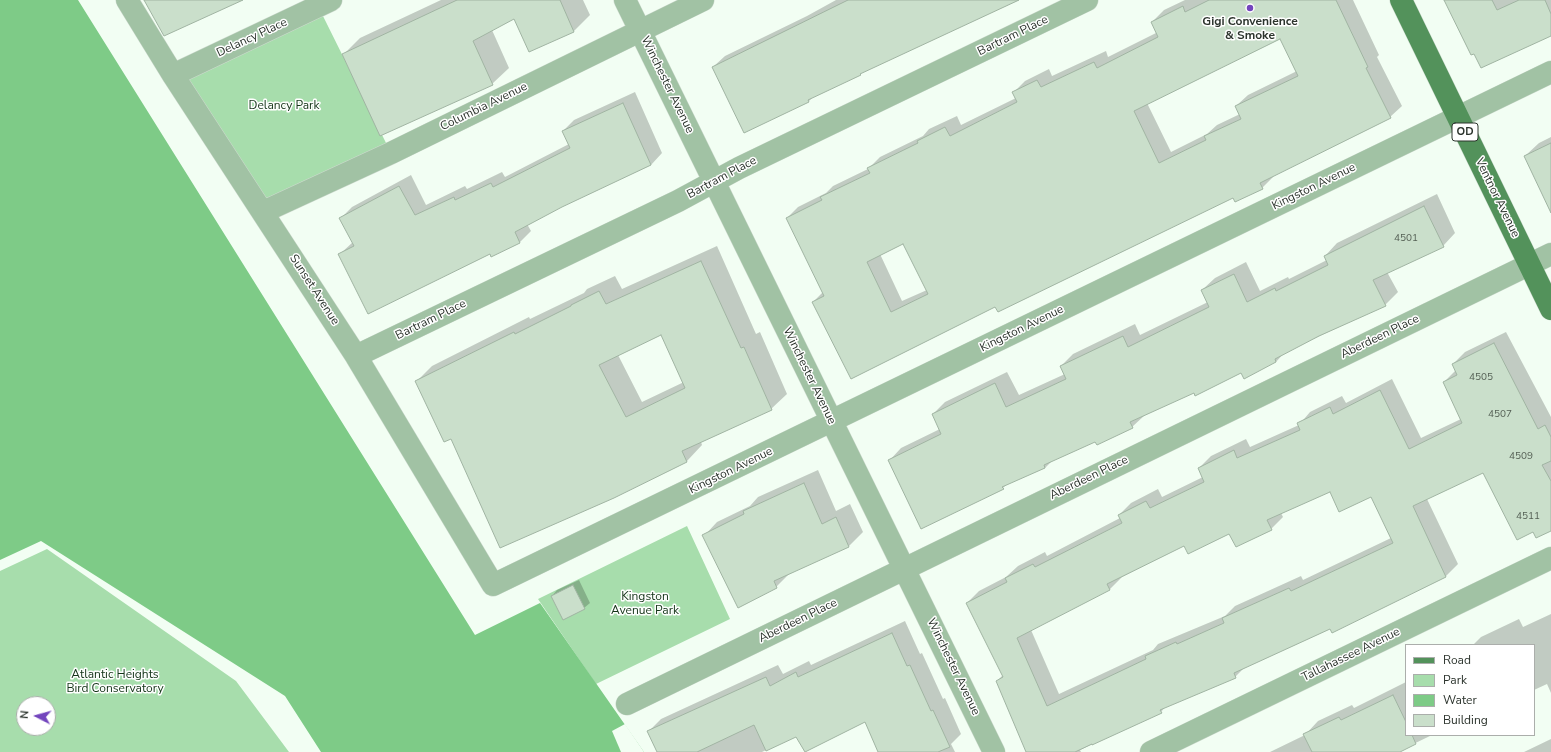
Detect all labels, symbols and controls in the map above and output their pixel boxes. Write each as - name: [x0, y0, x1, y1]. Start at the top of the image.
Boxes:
- marker: Gigi Convenience & Smoke: [1245, 3, 1255, 13]
- street label: Bartram Place: [975, 13, 1051, 59]
- street label: Delancy Place: [214, 15, 290, 61]
- place label: Gigi Convenience & Smoke: [1202, 15, 1298, 43]
- street label: Winchester Avenue: [637, 34, 697, 136]
- street label: Columbia Avenue: [438, 80, 530, 134]
- park label: Delancy Park: [249, 99, 319, 113]
- road number: OD: [1452, 123, 1478, 141]
- street label: Bartram Place: [685, 154, 759, 202]
- street label: Ventnor Avenue: [1472, 156, 1522, 240]
- street label: Kingston Avenue: [1270, 160, 1358, 214]
- house number: 4501: [1394, 233, 1418, 245]
- street label: Sunset Avenue: [286, 252, 342, 328]
- street label: Bartram Place: [393, 297, 469, 343]
- street label: Kingston Avenue: [978, 302, 1066, 356]
- street label: Aberdeen Place: [1338, 312, 1422, 362]
- street label: Winchester Avenue: [779, 325, 839, 427]
- house number: 4505: [1469, 372, 1493, 384]
- house number: 4507: [1488, 409, 1512, 421]
- street label: Kingston Avenue: [687, 444, 775, 498]
- house number: 4509: [1509, 451, 1533, 463]
- street label: Aberdeen Place: [1047, 453, 1131, 503]
- house number: 4511: [1516, 511, 1540, 523]
- park label: Kingston Avenue Park: [611, 590, 679, 618]
- street label: Aberdeen Place: [756, 596, 840, 646]
- street label: Winchester Avenue: [923, 616, 983, 718]
- street label: Tallahassee Avenue: [1300, 625, 1402, 685]
- legend: [1405, 644, 1535, 736]
- text: Road: [1443, 652, 1471, 668]
- park label: Atlantic Heights Bird Conservatory: [66, 668, 164, 696]
- text: Park: [1443, 672, 1467, 688]
- text: Water: [1443, 692, 1477, 708]
- north arrow: [16, 696, 56, 736]
- text: N: [17, 710, 32, 720]
- text: Building: [1443, 712, 1488, 728]

